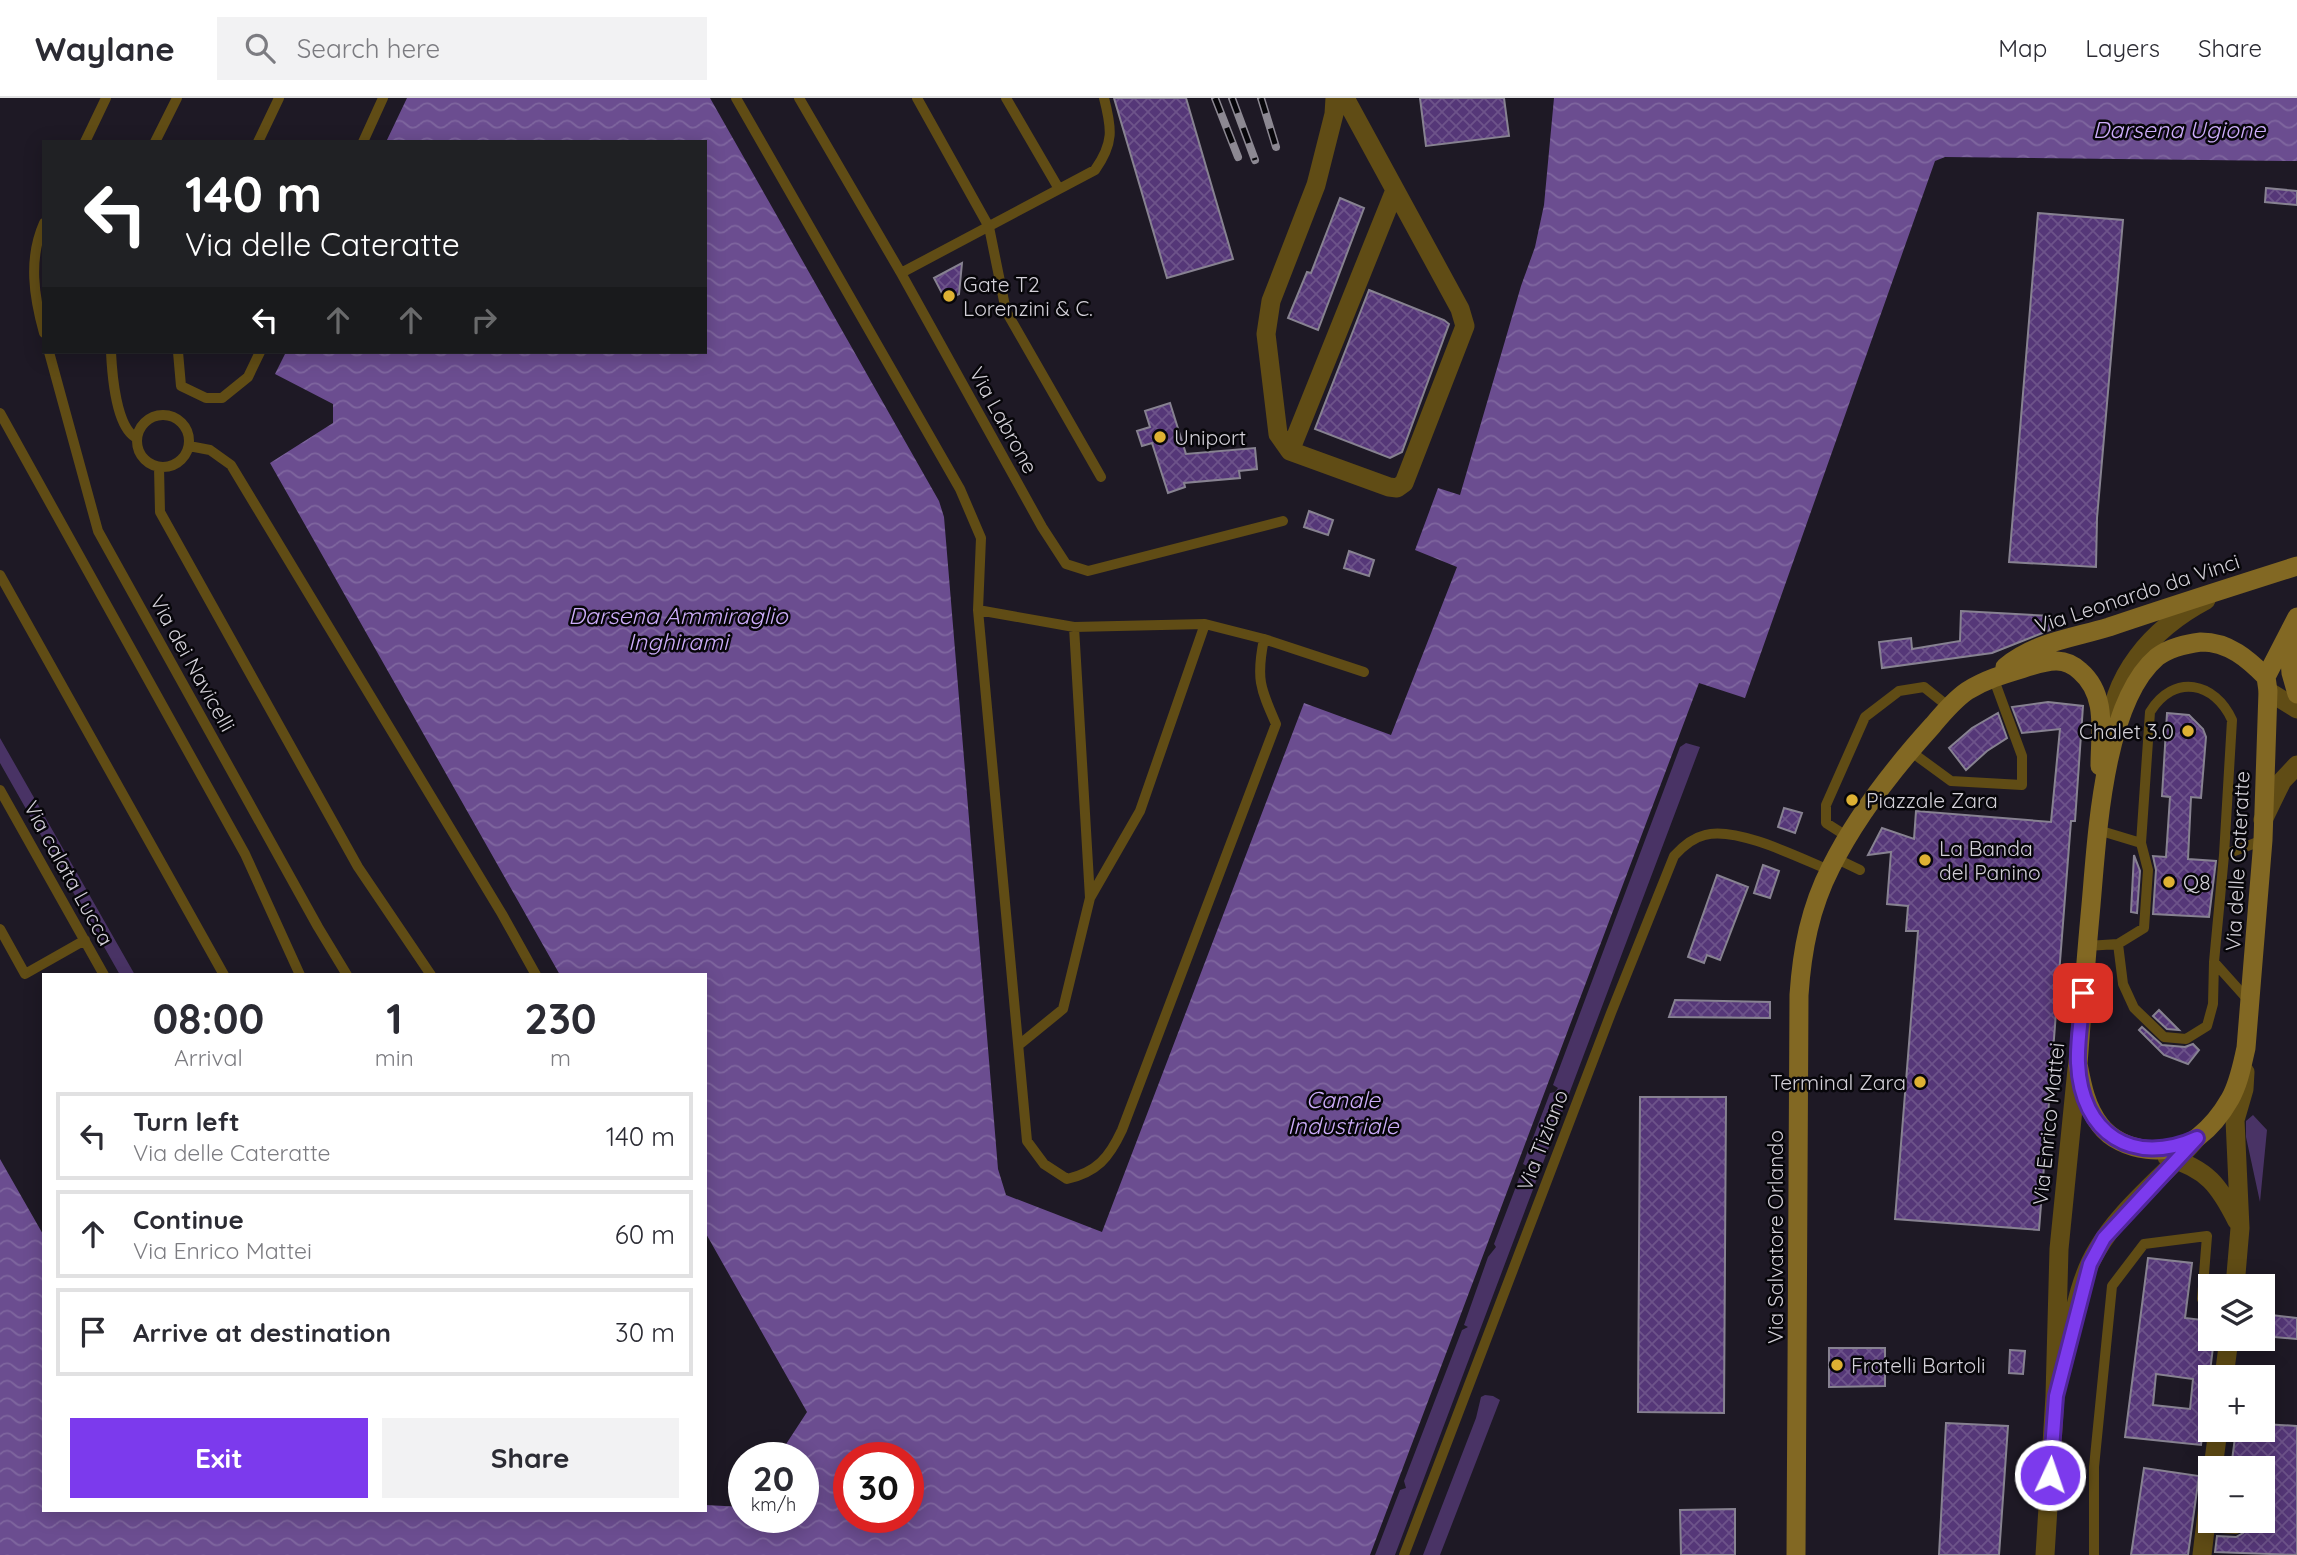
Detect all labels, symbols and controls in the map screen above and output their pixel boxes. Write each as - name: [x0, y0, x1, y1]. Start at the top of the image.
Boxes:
- search box: [217, 17, 707, 80]
- text: Waylane: [35, 28, 175, 69]
- icon: search: [241, 29, 279, 67]
- text: Search here: [297, 32, 440, 65]
- text: Map: [1998, 33, 2047, 63]
- text: Layers: [2085, 33, 2160, 63]
- text: Share: [2198, 33, 2262, 63]
- water label: Darsena Ugione: [2093, 115, 2266, 144]
- text: 140 m: [185, 163, 322, 224]
- icon: left: [70, 168, 161, 259]
- text: Via delle Cateratte: [185, 224, 460, 264]
- place label: Gate T2 Lorenzini & C.: [963, 271, 1093, 321]
- marker: Gate T2 Lorenzini & C.: [941, 288, 957, 304]
- icon: left: [246, 301, 284, 339]
- icon: ahead: [319, 301, 357, 339]
- icon: ahead: [392, 301, 430, 339]
- icon: right: [465, 301, 503, 339]
- street label: Via Labrone: [964, 362, 1044, 478]
- place label: Uniport: [1174, 424, 1246, 450]
- marker: Uniport: [1152, 429, 1168, 445]
- street label: Via Leonardo da Vinci: [2031, 548, 2243, 638]
- street label: Via dei Navicelli: [145, 590, 241, 736]
- water label: Darsena Ammiraglio Inghirami: [568, 601, 789, 656]
- place label: Chalet 3.0: [2079, 718, 2174, 744]
- marker: Chalet 3.0: [2180, 723, 2196, 739]
- street label: Via delle Cateratte: [2219, 770, 2255, 952]
- place label: Piazzale Zara: [1866, 787, 1998, 813]
- marker: Piazzale Zara: [1844, 792, 1860, 808]
- street label: Via calata Lucca: [19, 796, 119, 950]
- place label: La Banda del Panino: [1939, 835, 2041, 885]
- marker: La Banda del Panino: [1917, 852, 1933, 868]
- place label: Q8: [2183, 869, 2211, 895]
- marker: Q8: [2161, 874, 2177, 890]
- pin: [2053, 963, 2113, 1023]
- icon: arrive: [2064, 974, 2102, 1012]
- text: 08:00: [152, 992, 264, 1045]
- text: 1: [386, 992, 402, 1045]
- text: 230: [524, 992, 597, 1045]
- street label: Via Enrico Mattei: [2027, 1041, 2069, 1207]
- text: Arrival: [174, 1043, 243, 1072]
- text: min: [375, 1043, 414, 1072]
- text: m: [550, 1043, 571, 1072]
- place label: Terminal Zara: [1770, 1069, 1906, 1095]
- marker: Terminal Zara: [1912, 1074, 1928, 1090]
- water label: Canale Industriale: [1288, 1085, 1399, 1140]
- street label: Via Tiziano: [1511, 1086, 1573, 1194]
- text: Turn left: [133, 1105, 240, 1138]
- icon: left: [74, 1117, 112, 1155]
- text: 140 m: [606, 1120, 675, 1153]
- street label: Via Salvatore Orlando: [1762, 1130, 1788, 1344]
- text: Via delle Cateratte: [133, 1138, 331, 1167]
- text: Continue: [133, 1203, 244, 1236]
- icon: ahead: [74, 1215, 112, 1253]
- text: 60 m: [615, 1218, 675, 1251]
- text: Via Enrico Mattei: [133, 1236, 312, 1265]
- map controls: [2198, 1274, 2275, 1533]
- button: layers: [2198, 1274, 2275, 1351]
- icon: arrive: [74, 1313, 112, 1351]
- text: Arrive at destination: [133, 1316, 391, 1349]
- text: 30 m: [615, 1316, 675, 1349]
- place label: Fratelli Bartoli: [1851, 1352, 1986, 1378]
- marker: Fratelli Bartoli: [1829, 1357, 1845, 1373]
- button: +: [2198, 1365, 2275, 1442]
- button: Exit: [70, 1418, 368, 1498]
- button: Share: [382, 1418, 679, 1498]
- position arrow: [2013, 1438, 2087, 1512]
- speed limit sign: 30: [833, 1442, 924, 1533]
- text: 20: [753, 1456, 794, 1500]
- button: −: [2198, 1456, 2275, 1533]
- text: km/h: [751, 1493, 796, 1516]

